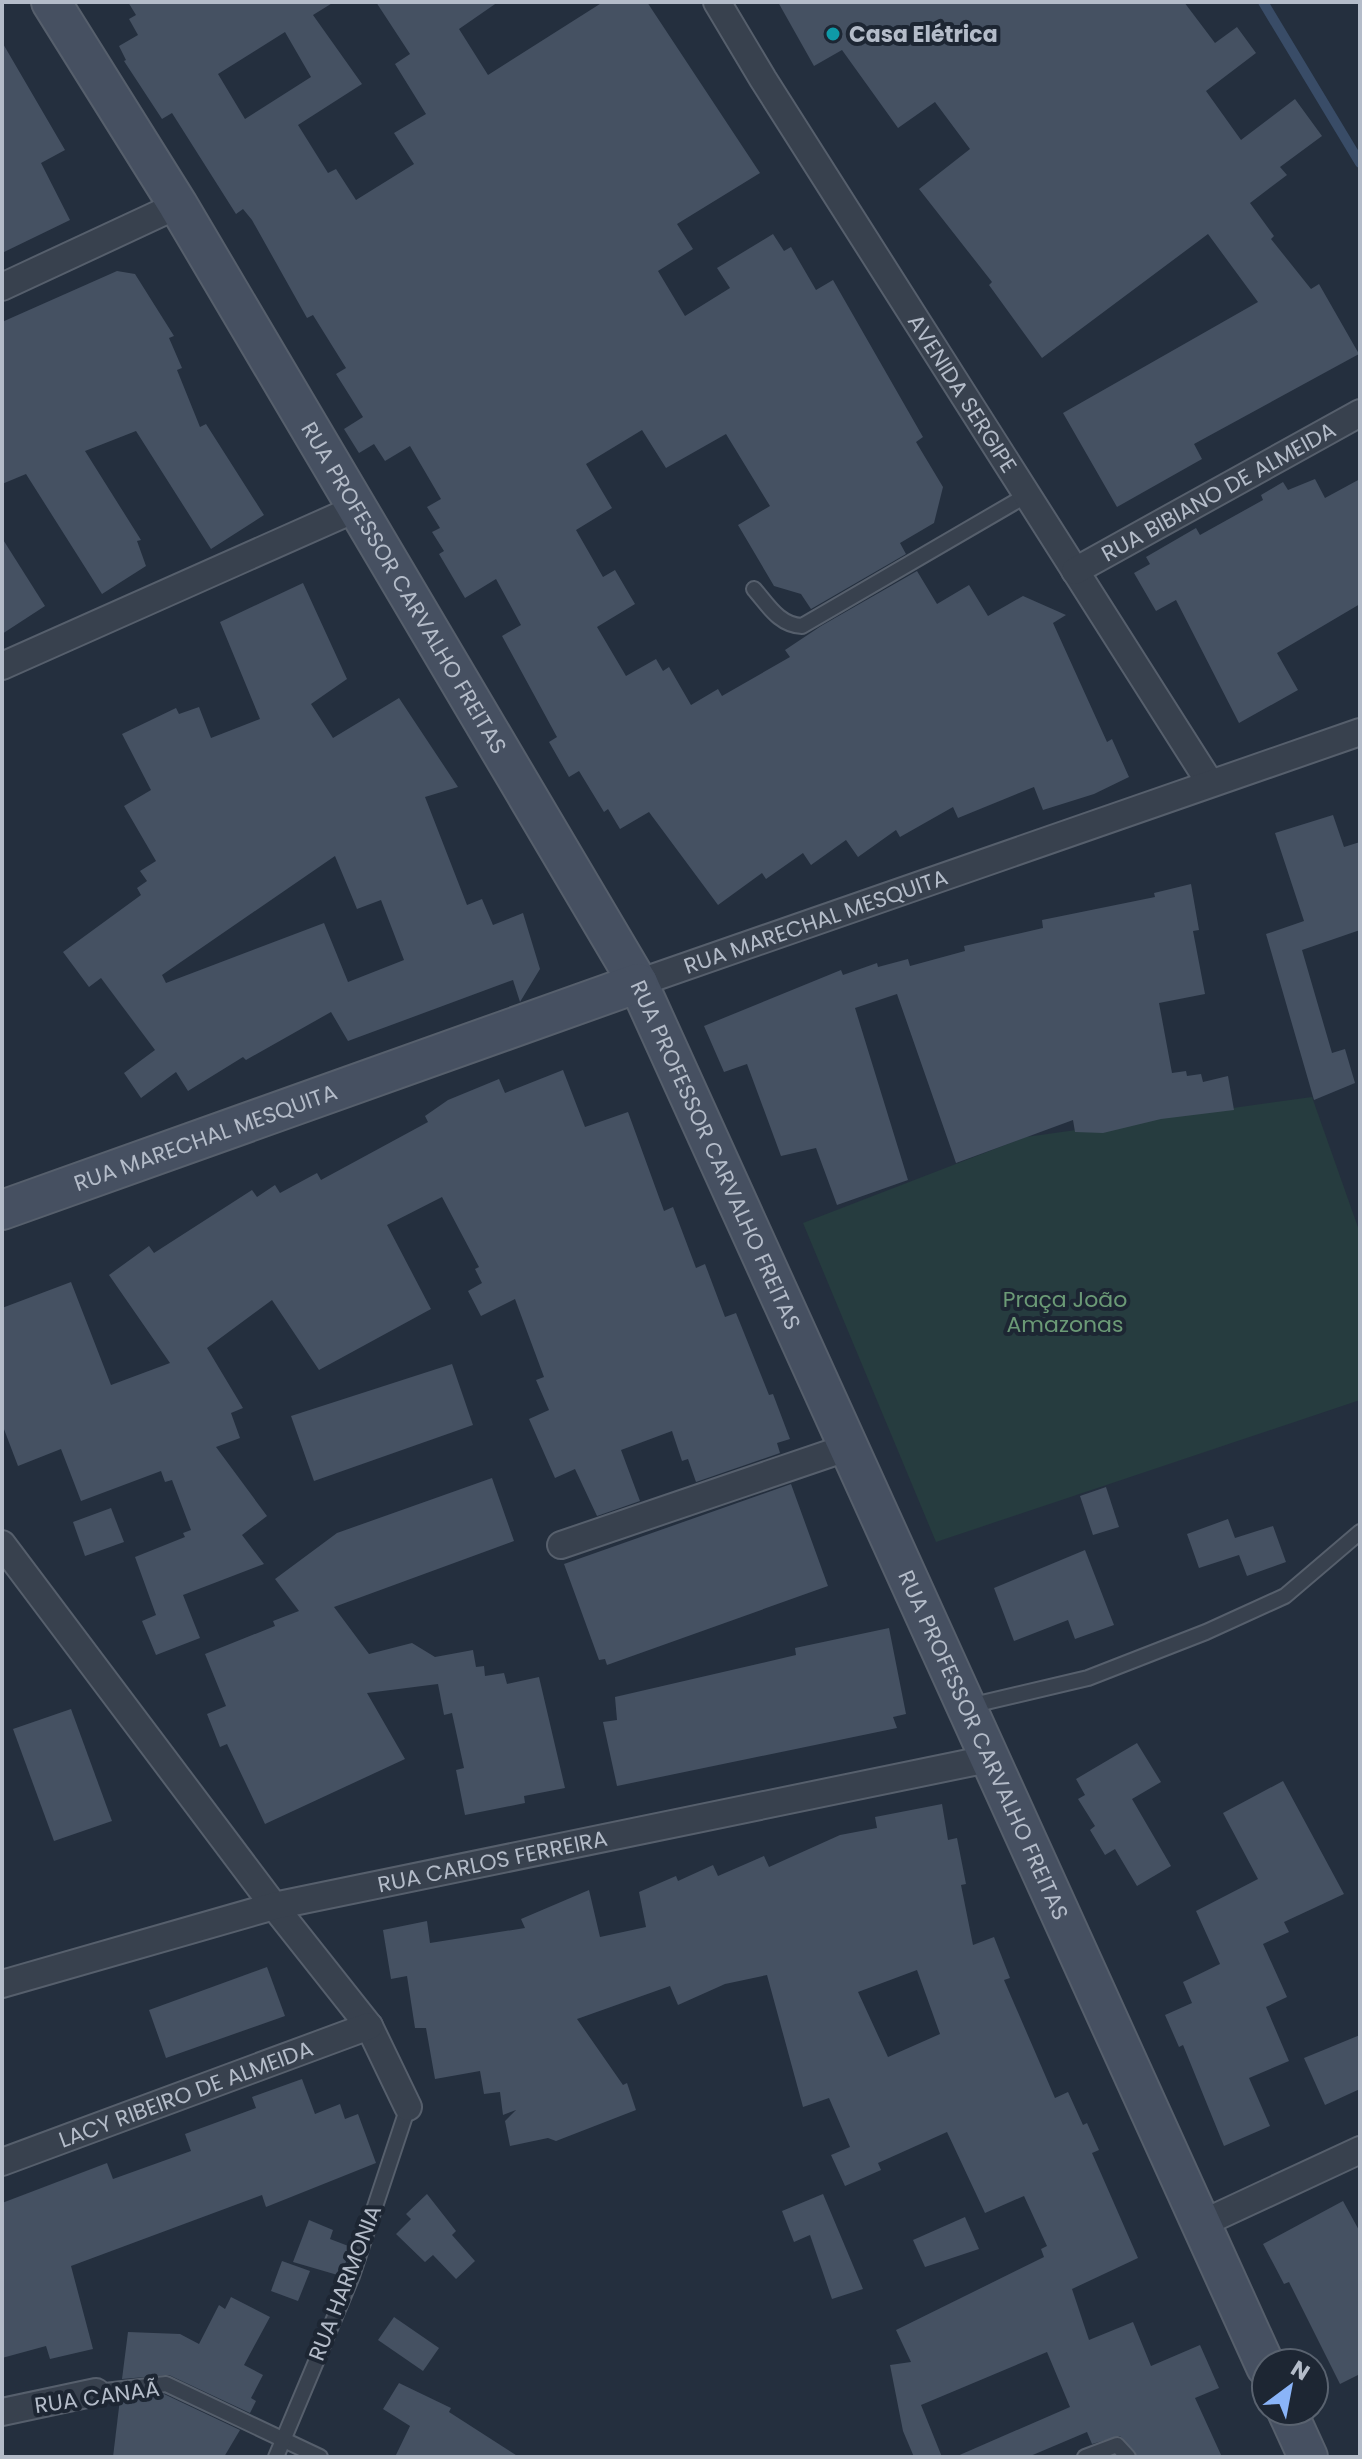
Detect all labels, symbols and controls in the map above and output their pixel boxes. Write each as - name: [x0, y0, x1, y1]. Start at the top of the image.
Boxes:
- place label: Casa Elétrica: [849, 19, 998, 50]
- marker: Casa Elétrica: [824, 25, 842, 43]
- street label: AVENIDA SERGIPE: [901, 308, 1025, 479]
- street label: RUA BIBIANO DE ALMEIDA: [1096, 414, 1341, 569]
- street label: RUA PROFESSOR CARVALHO FREITAS: [294, 416, 515, 759]
- street label: RUA MARECHAL MESQUITA: [679, 861, 952, 981]
- street label: RUA PROFESSOR CARVALHO FREITAS: [623, 975, 809, 1335]
- street label: RUA MARECHAL MESQUITA: [70, 1076, 341, 1199]
- park label: Praça João Amazonas: [1003, 1284, 1127, 1340]
- street label: RUA PROFESSOR CARVALHO FREITAS: [891, 1565, 1077, 1925]
- street label: RUA CARLOS FERREIRA: [375, 1822, 610, 1900]
- street label: LACY RIBEIRO DE ALMEIDA: [54, 2033, 317, 2155]
- street label: RUA HARMONIA: [301, 2201, 389, 2365]
- north arrow: [1250, 2347, 1330, 2427]
- text: N: [1285, 2353, 1316, 2388]
- street label: RUA CANAÃ: [33, 2373, 162, 2421]

